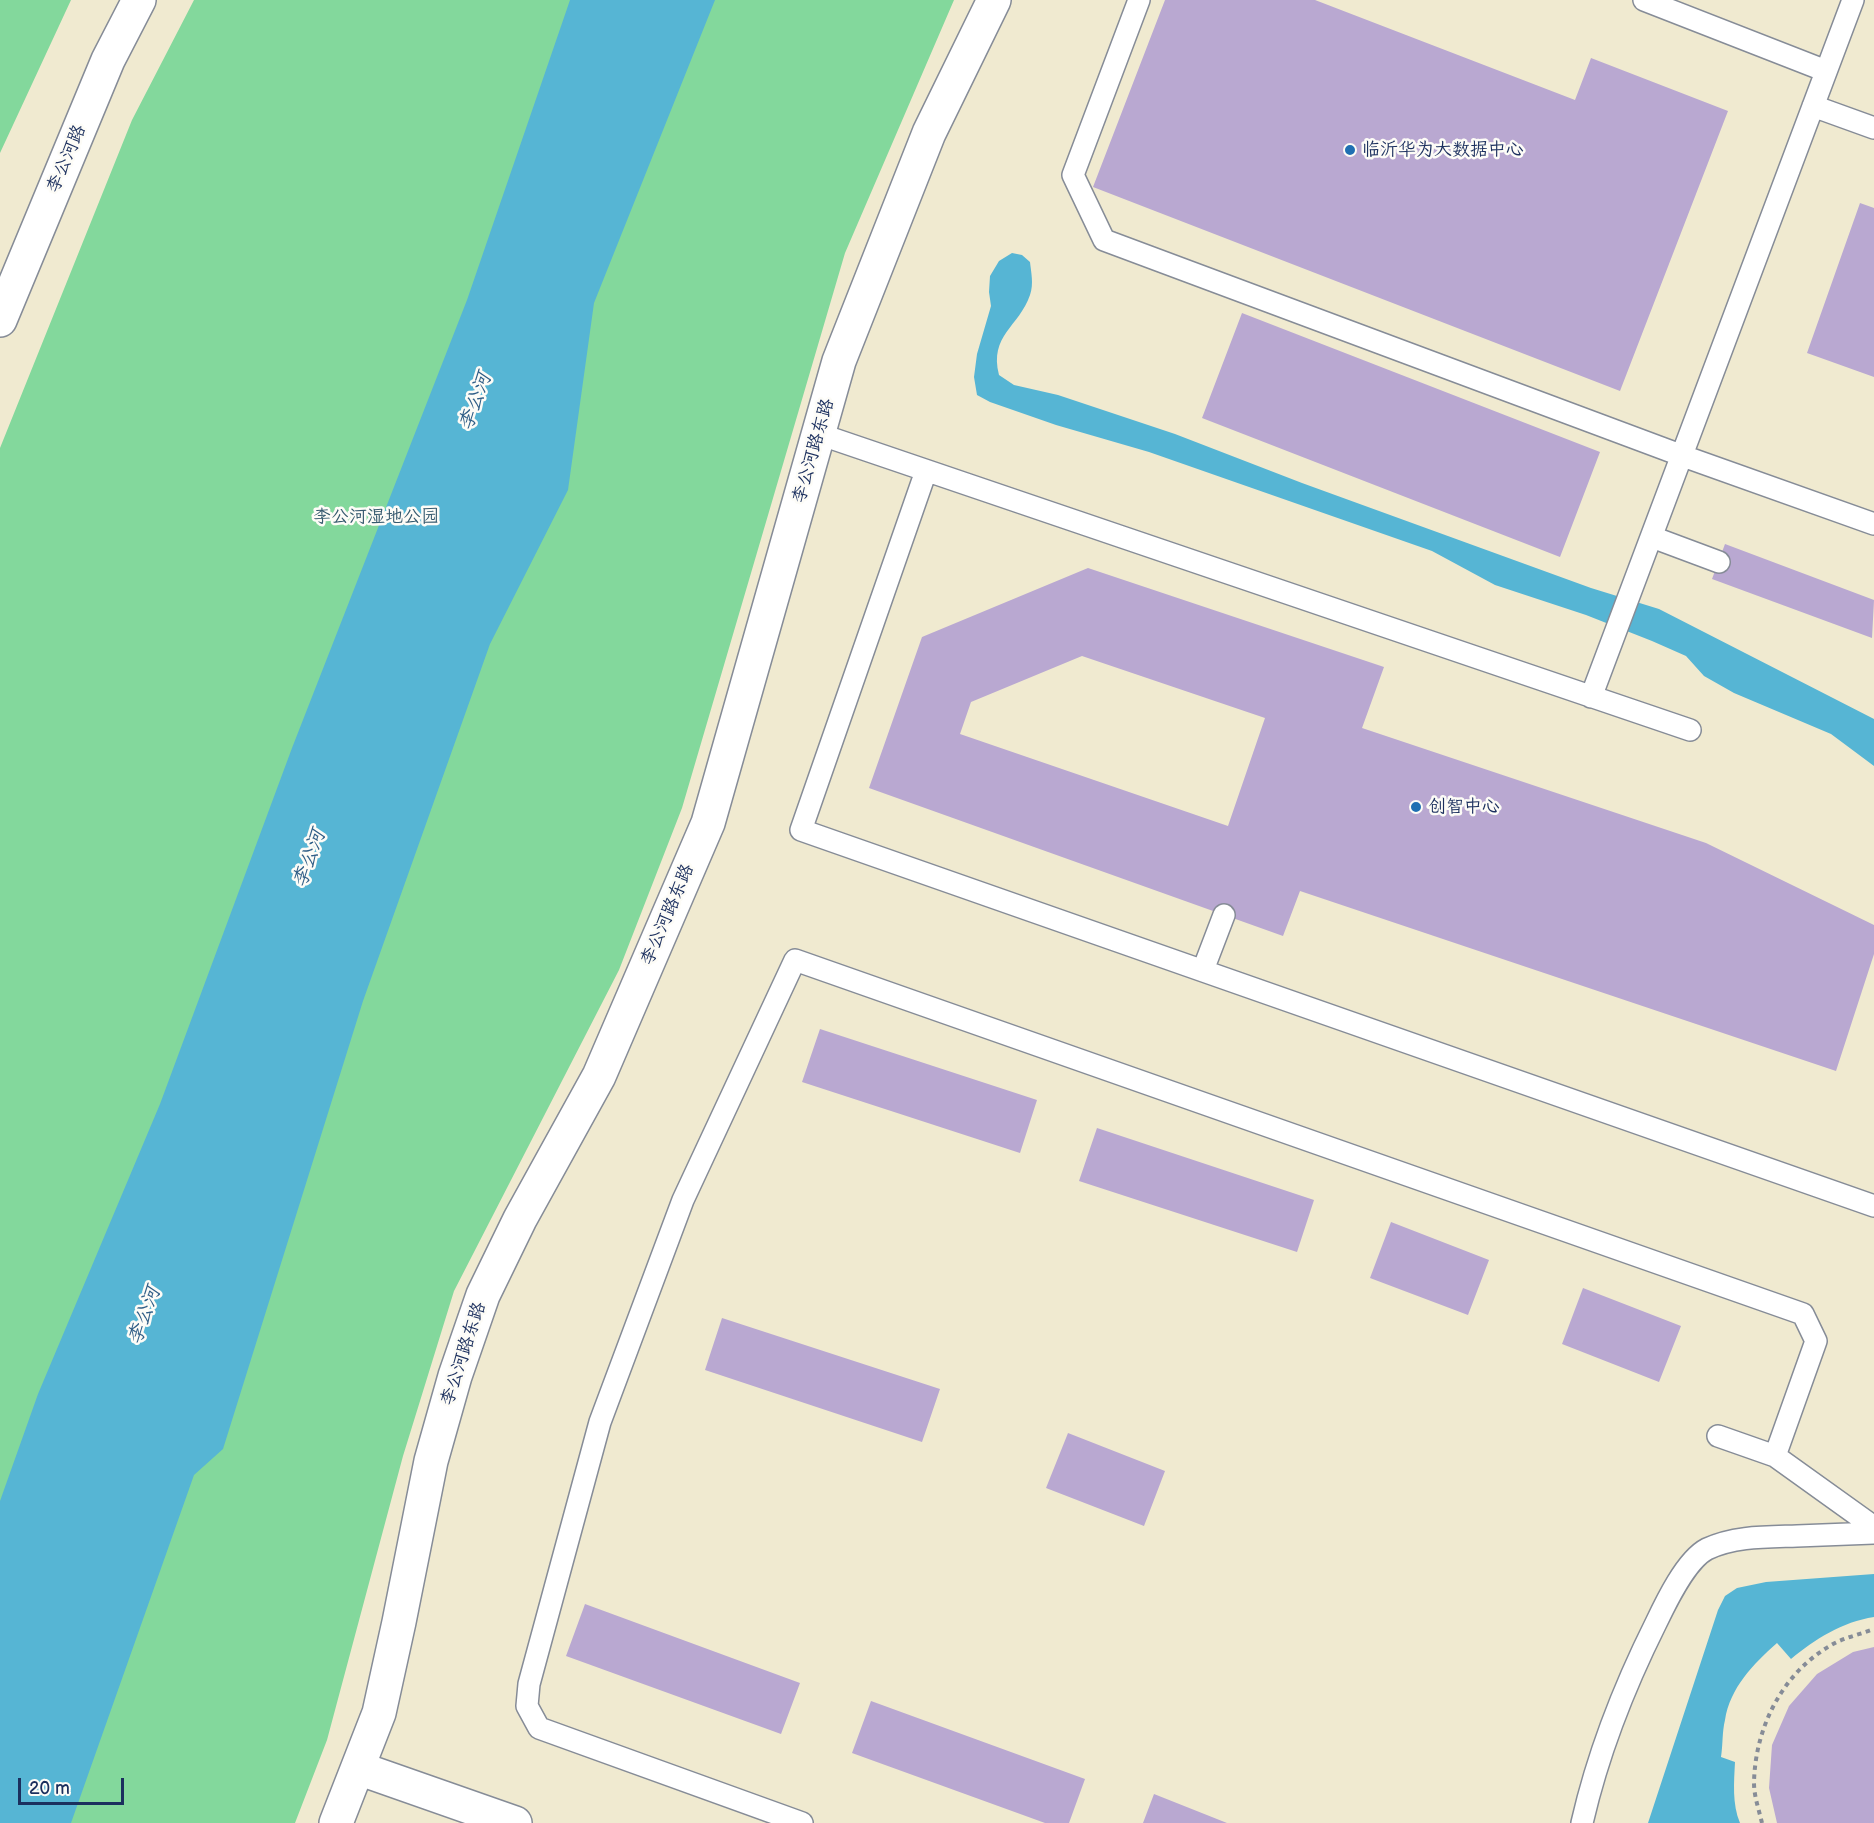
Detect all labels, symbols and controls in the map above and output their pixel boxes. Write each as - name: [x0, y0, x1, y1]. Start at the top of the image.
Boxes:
- street label: 李公河路: [43, 122, 91, 196]
- place label: 临沂华为大数据中心: [1362, 139, 1524, 161]
- marker: 临沂华为大数据中心: [1343, 143, 1357, 157]
- water label: 李公河: [454, 370, 498, 434]
- street label: 李公河路东路: [789, 396, 839, 506]
- park label: 李公河湿地公园: [313, 506, 439, 528]
- place label: 创智中心: [1428, 796, 1500, 818]
- marker: 创智中心: [1409, 800, 1423, 814]
- water label: 李公河: [288, 827, 332, 891]
- street label: 李公河路东路: [637, 861, 699, 969]
- water label: 李公河: [123, 1284, 167, 1348]
- street label: 李公河路东路: [437, 1299, 491, 1409]
- scale bar: [21, 1766, 128, 1804]
- text: 20 m: [29, 1778, 70, 1799]

